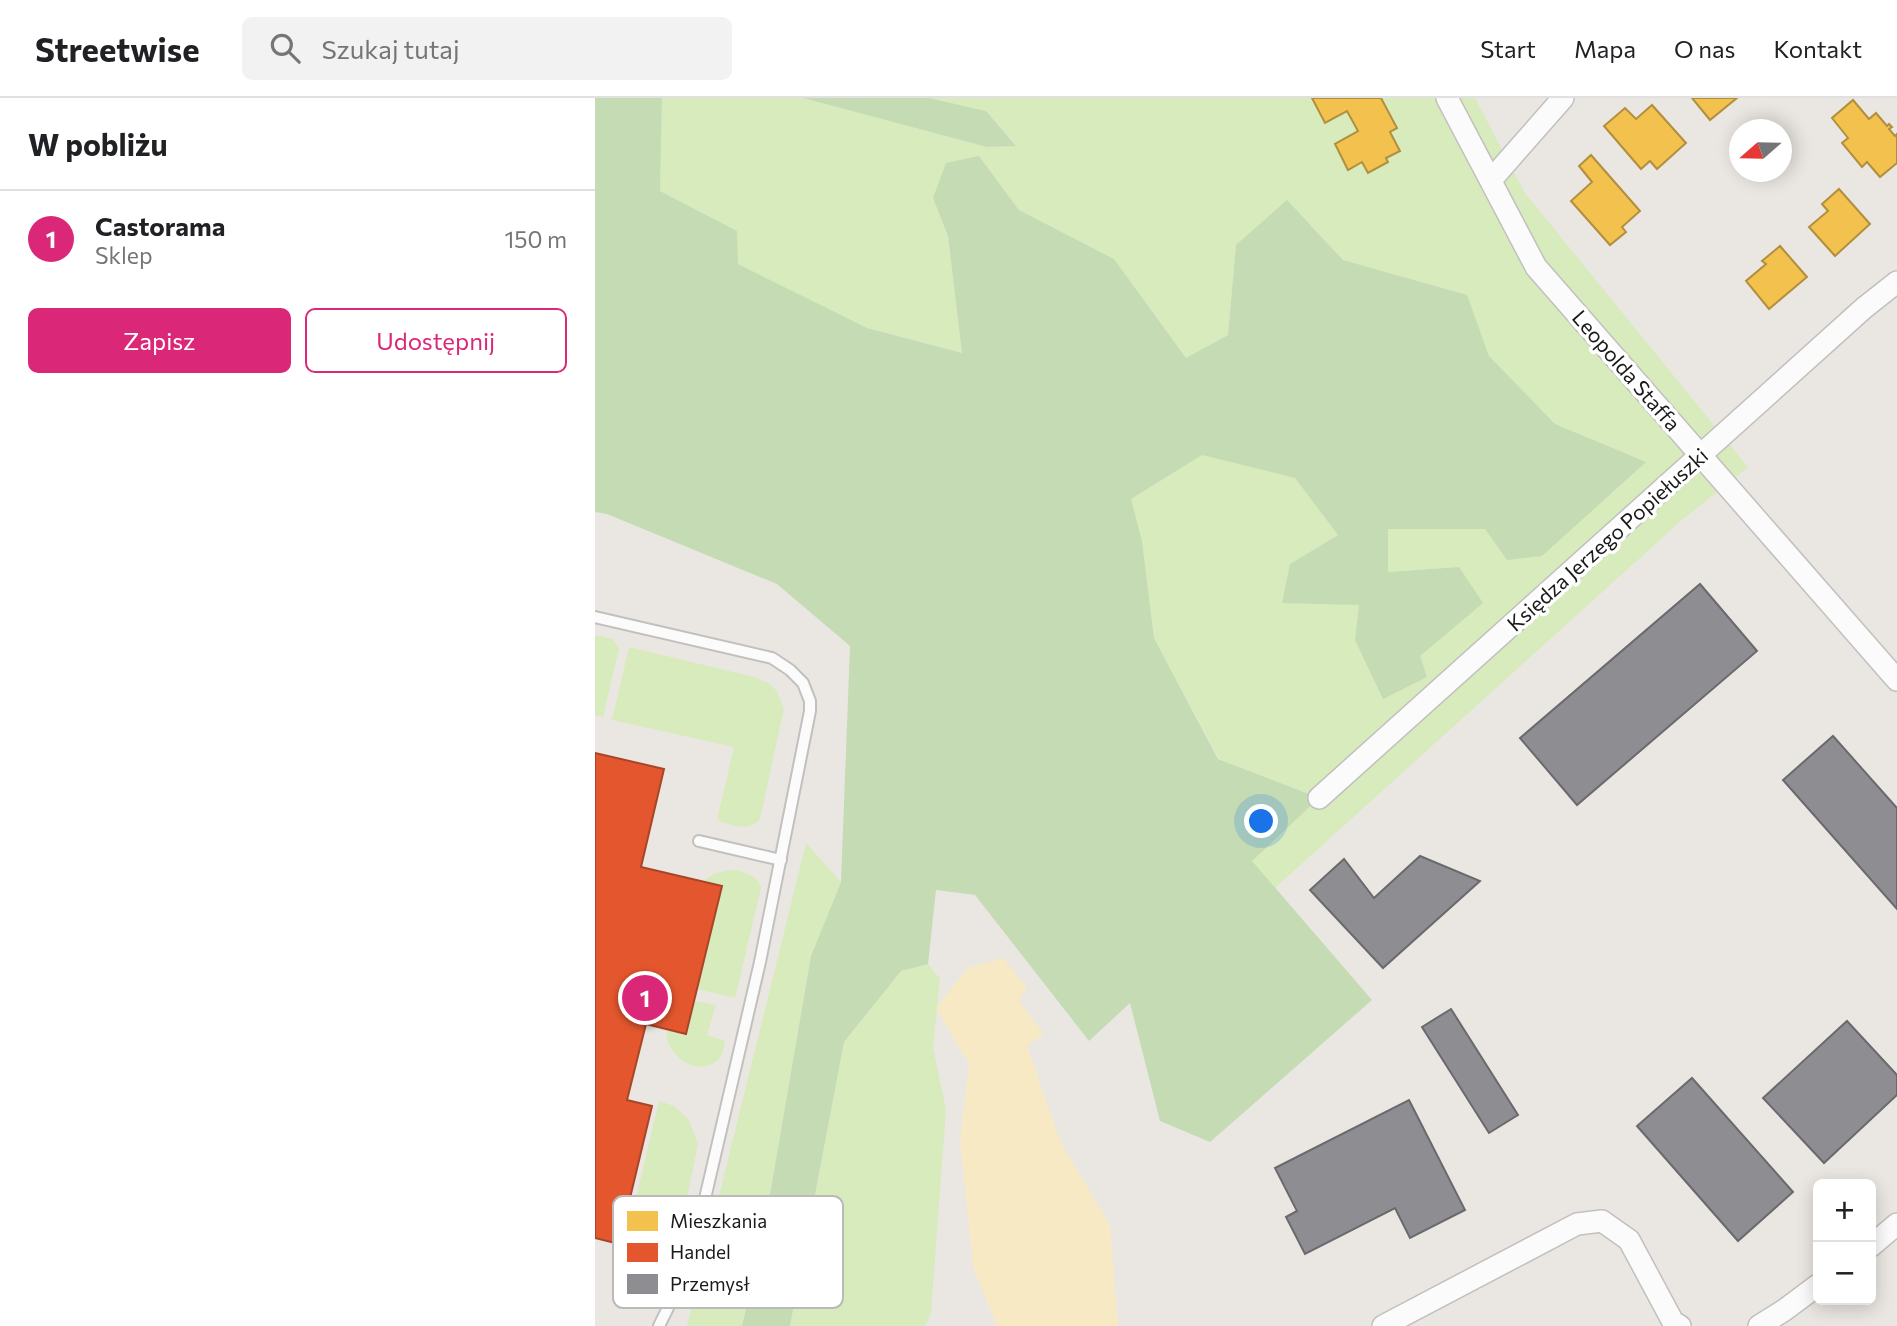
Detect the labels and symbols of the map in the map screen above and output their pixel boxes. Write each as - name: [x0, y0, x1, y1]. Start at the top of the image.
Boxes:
- north arrow: [1729, 119, 1792, 182]
- street label: Leopolda Staffa: [1568, 305, 1686, 435]
- street label: Księdza Jerzego Popiełuszki: [1501, 442, 1713, 636]
- your location: [1244, 804, 1278, 838]
- pin: 1: [622, 972, 668, 1024]
- legend: [613, 1196, 843, 1308]
- text: Mieszkania: [670, 1209, 767, 1232]
- text: Handel: [670, 1240, 731, 1263]
- text: Przemysł: [670, 1272, 750, 1295]

